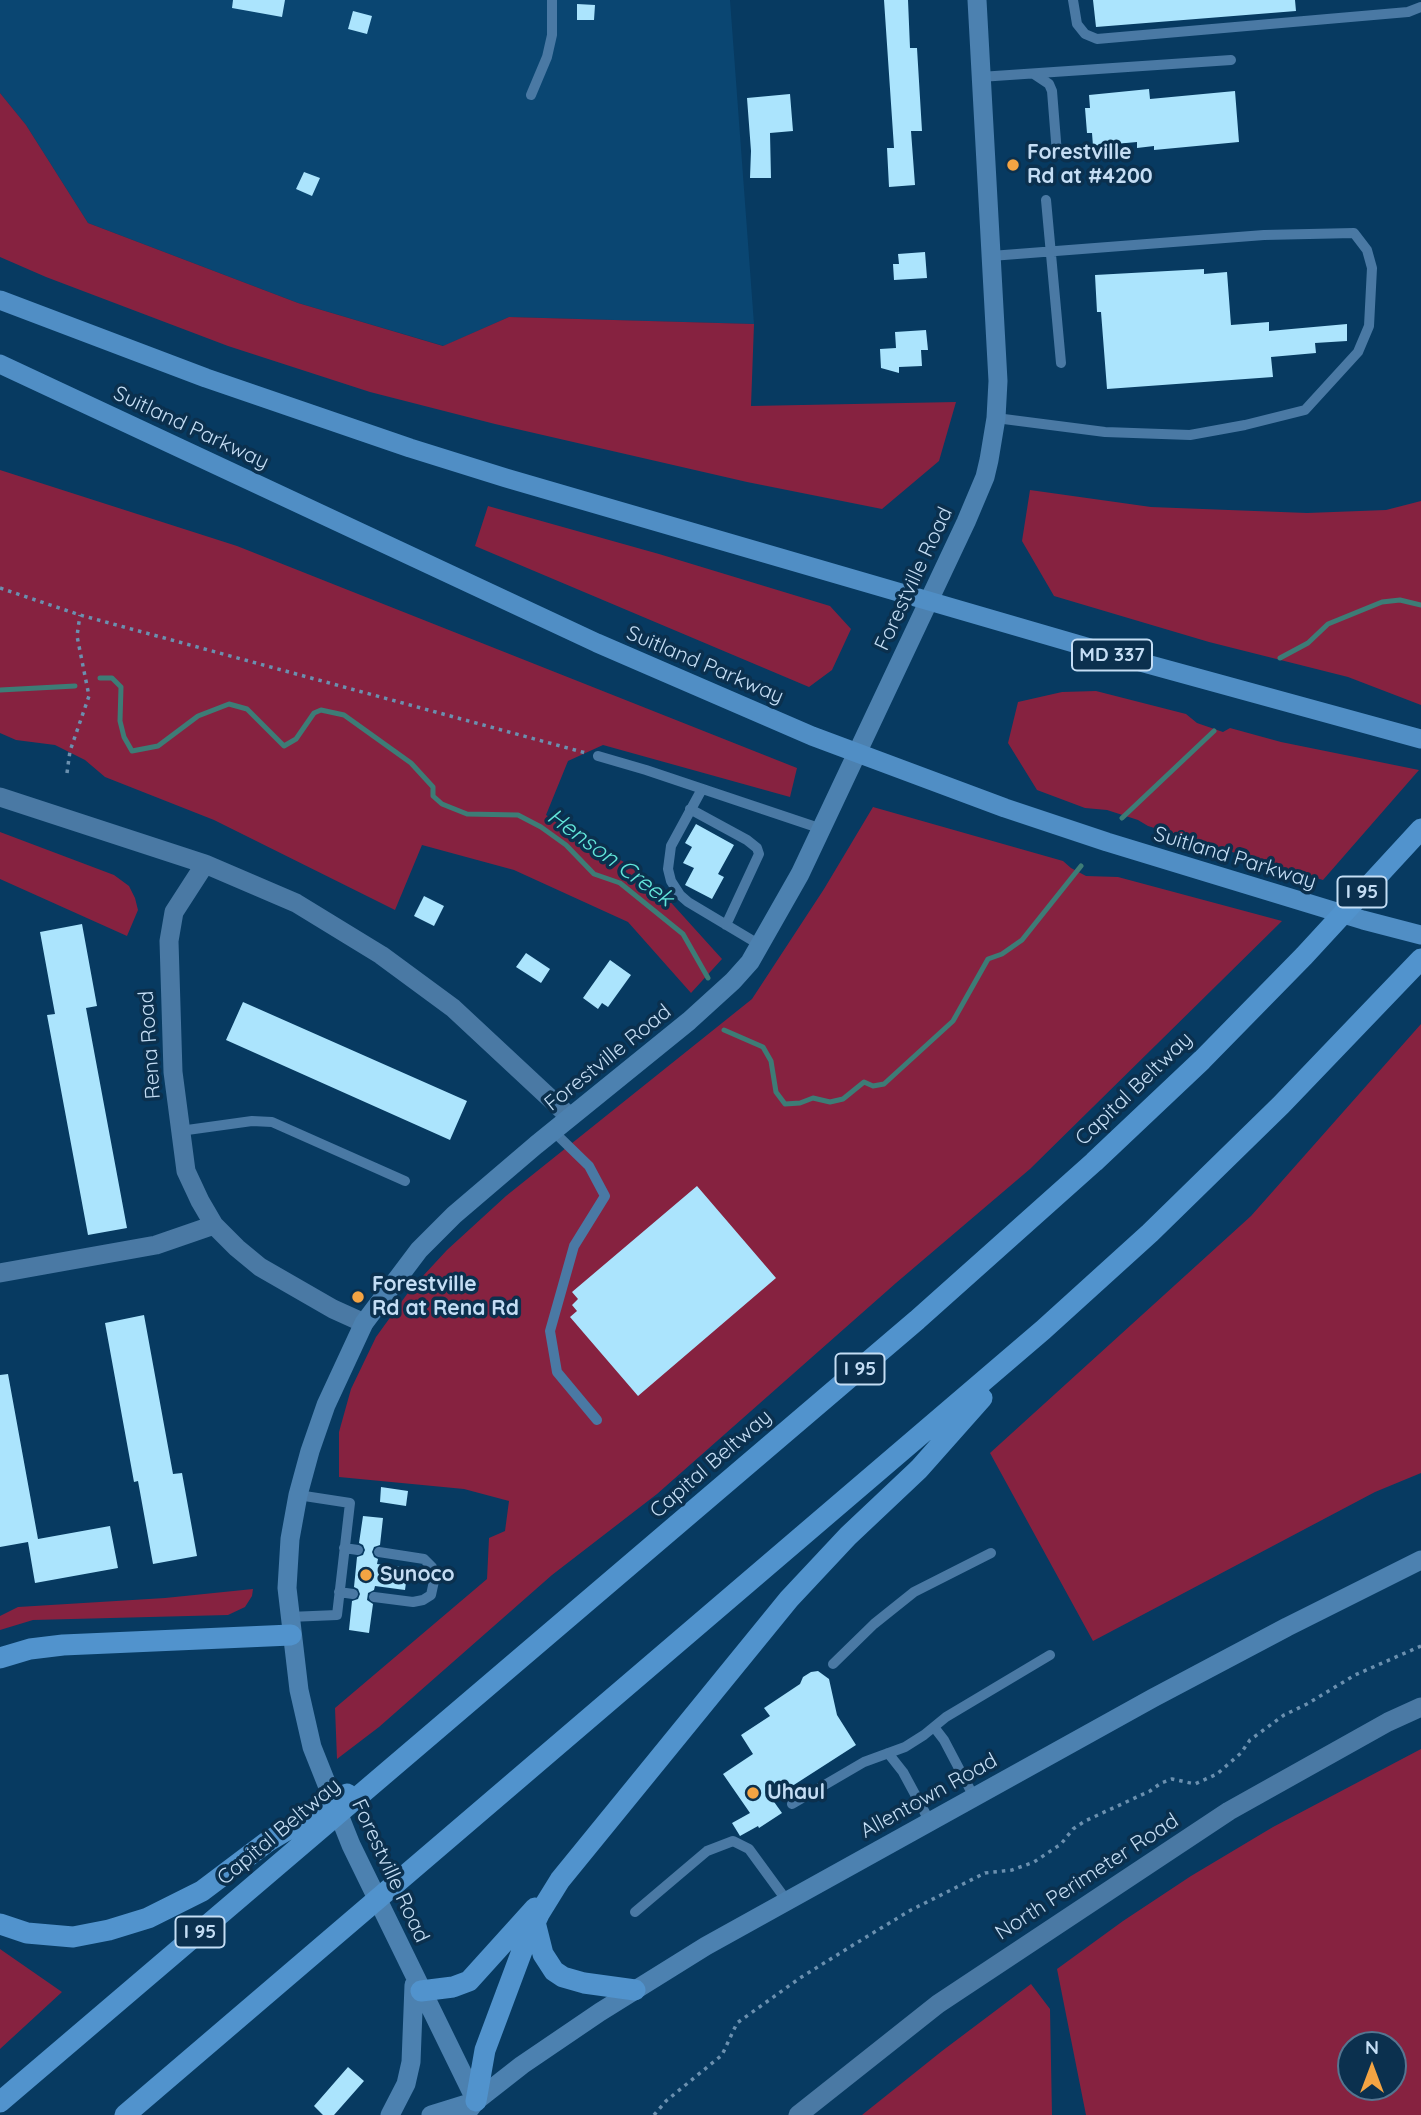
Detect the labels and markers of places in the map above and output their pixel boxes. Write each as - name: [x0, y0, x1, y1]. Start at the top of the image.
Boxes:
- place label: Forestville Rd at #4200: [1027, 140, 1153, 190]
- marker: Forestville Rd at #4200: [1005, 157, 1021, 173]
- place label: Forestville Rd at Rena Rd: [372, 1272, 519, 1322]
- marker: Forestville Rd at Rena Rd: [350, 1289, 366, 1305]
- place label: Sunoco: [380, 1562, 455, 1588]
- marker: Sunoco: [358, 1567, 374, 1583]
- place label: Uhaul: [767, 1780, 825, 1806]
- marker: Uhaul: [745, 1785, 761, 1801]

